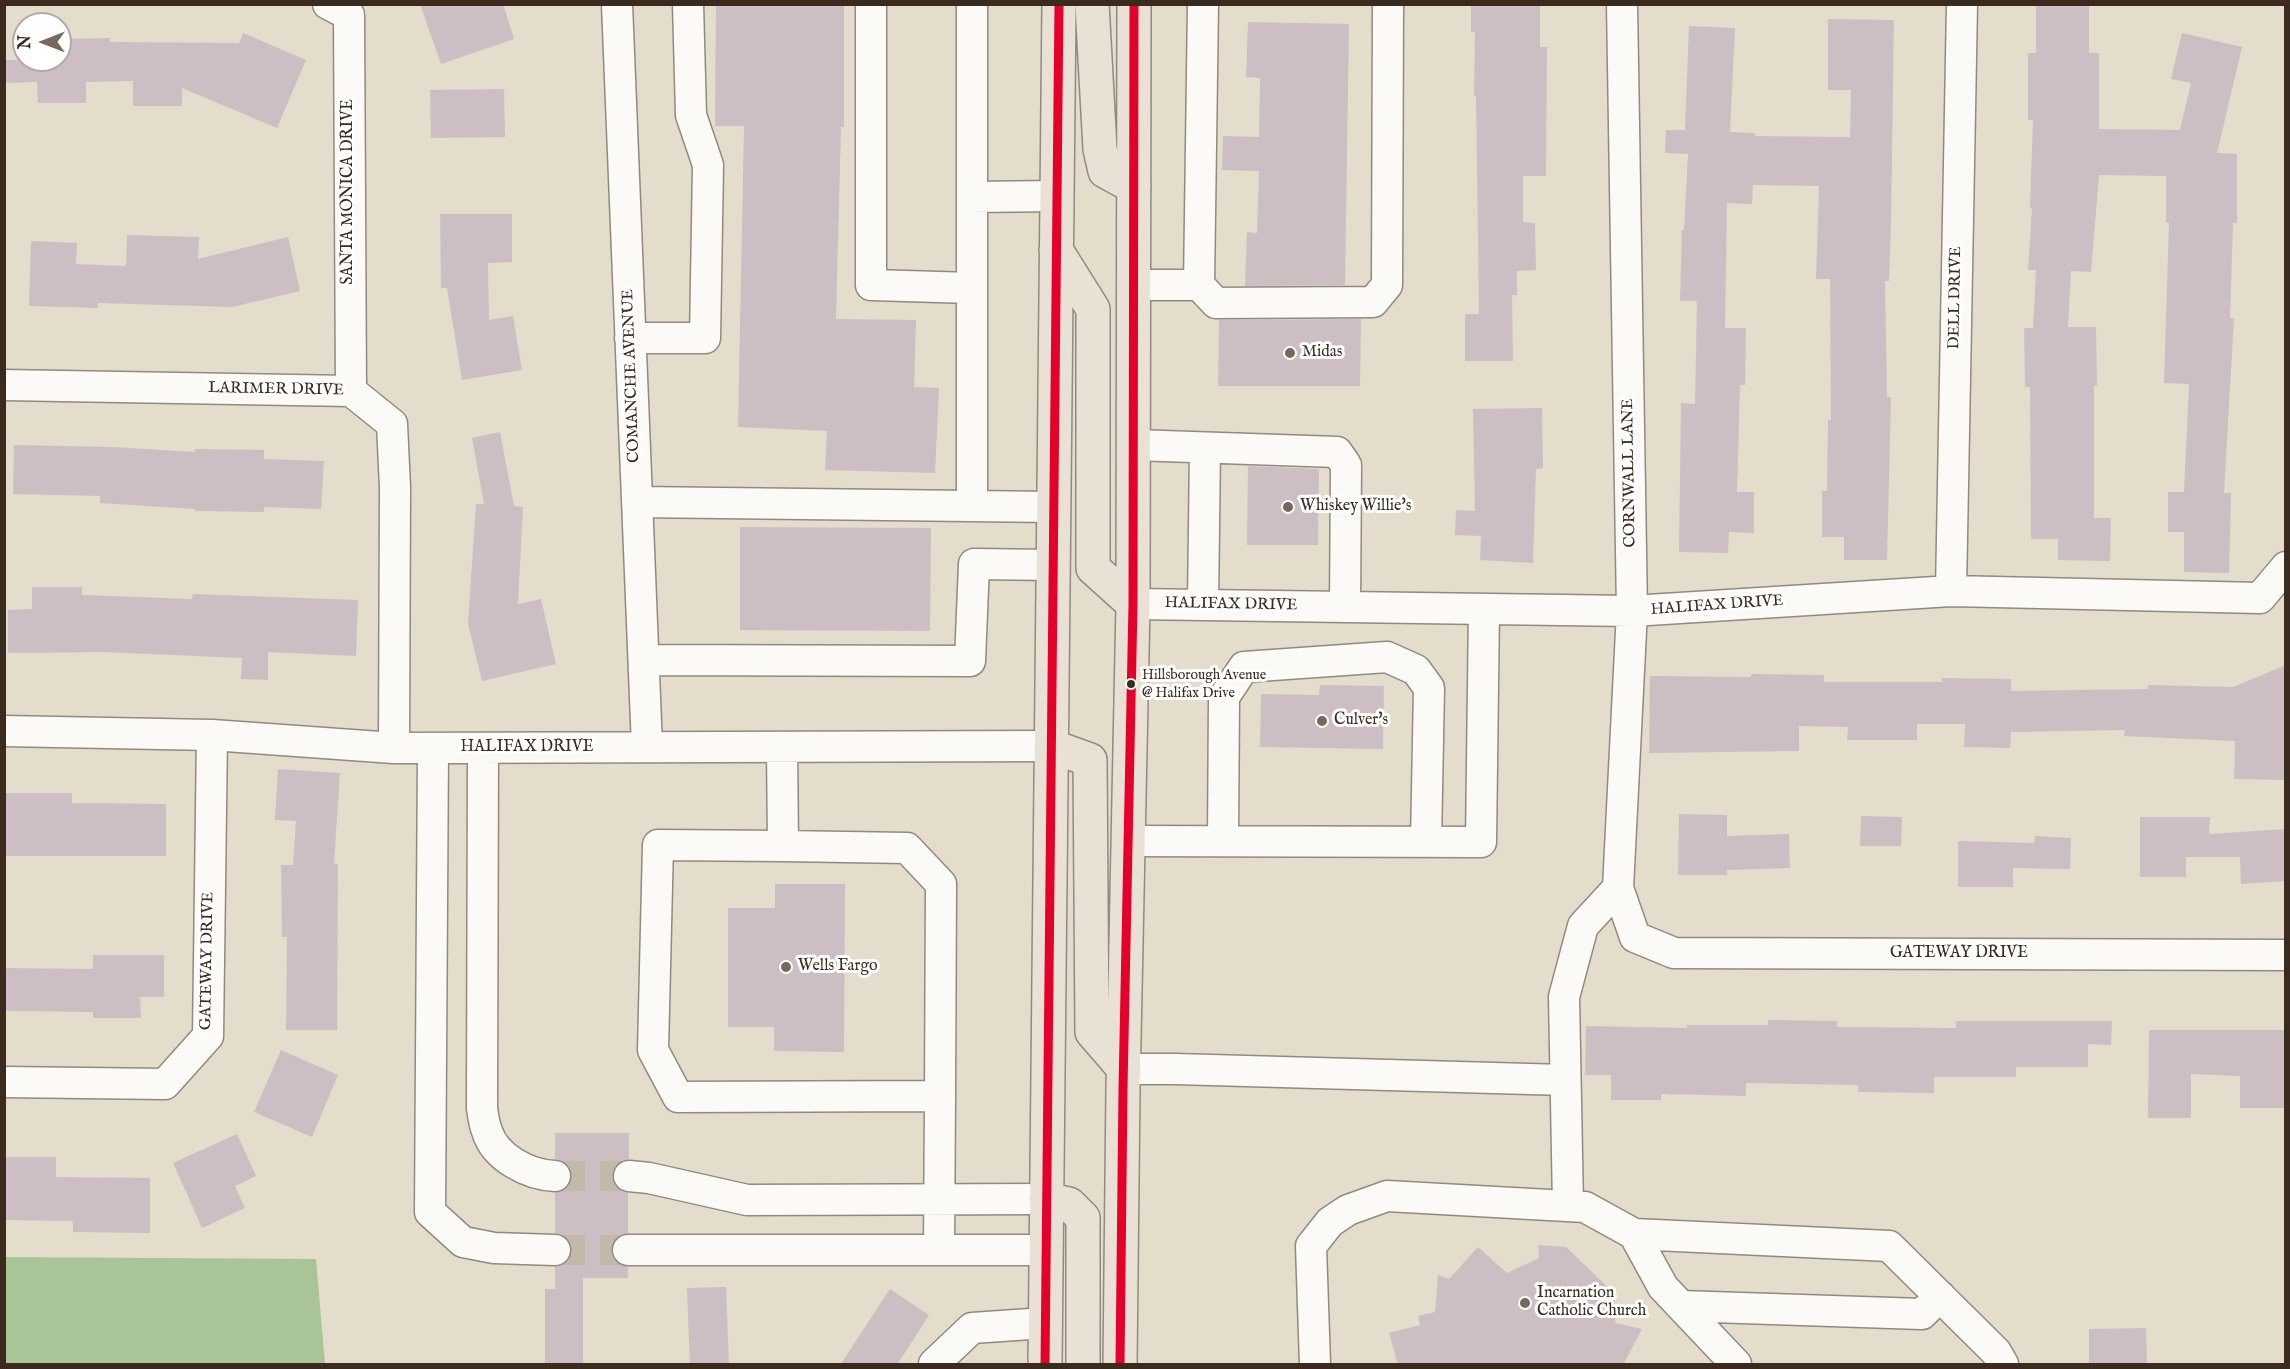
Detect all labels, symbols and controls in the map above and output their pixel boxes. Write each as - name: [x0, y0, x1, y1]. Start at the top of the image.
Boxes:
- north arrow: [12, 12, 72, 72]
- text: N: [16, 35, 36, 49]
- street label: SANTA MONICA DRIVE: [339, 99, 359, 285]
- street label: DELL DRIVE: [1946, 246, 1966, 350]
- street label: COMANCHE AVENUE: [619, 289, 645, 463]
- place label: Midas: [1302, 343, 1342, 363]
- marker: Midas: [1283, 346, 1297, 360]
- street label: LARIMER DRIVE: [208, 379, 344, 401]
- street label: CORNWALL LANE: [1619, 398, 1641, 548]
- place label: Whiskey Willie's: [1300, 497, 1411, 517]
- marker: Whiskey Willie's: [1281, 500, 1295, 514]
- street label: HALIFAX DRIVE: [1650, 592, 1784, 620]
- street label: HALIFAX DRIVE: [1164, 594, 1298, 616]
- place label: Hillsborough Avenue @ Halifax Drive: [1142, 668, 1266, 700]
- marker: Hillsborough Avenue @ Halifax Drive: [1125, 678, 1137, 690]
- place label: Culver's: [1334, 711, 1388, 731]
- marker: Culver's: [1315, 714, 1329, 728]
- street label: HALIFAX DRIVE: [461, 738, 593, 758]
- street label: GATEWAY DRIVE: [197, 892, 219, 1030]
- street label: GATEWAY DRIVE: [1890, 944, 2028, 964]
- place label: Wells Fargo: [798, 957, 878, 977]
- marker: Wells Fargo: [779, 960, 793, 974]
- place label: Incarnation Catholic Church: [1537, 1284, 1646, 1322]
- marker: Incarnation Catholic Church: [1518, 1296, 1532, 1310]

